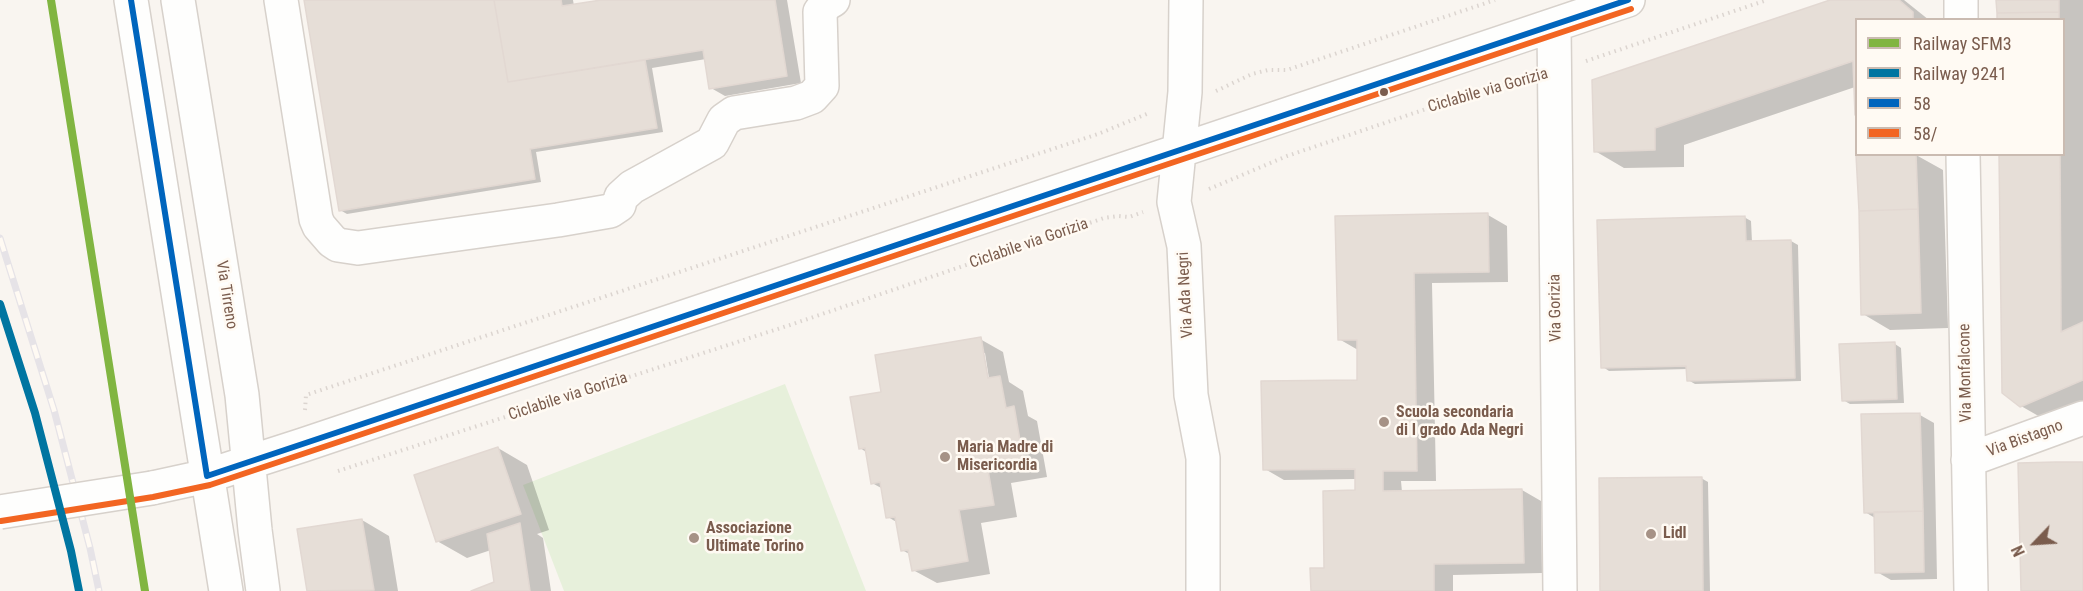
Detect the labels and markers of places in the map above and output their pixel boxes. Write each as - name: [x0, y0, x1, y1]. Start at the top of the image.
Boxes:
- unlabelled marker: [1378, 86, 1390, 98]
- place label: Scuola secondaria di I grado Ada Negri: [1396, 403, 1523, 441]
- marker: Scuola secondaria di I grado Ada Negri: [1377, 415, 1391, 429]
- place label: Maria Madre di Misericordia: [957, 438, 1053, 476]
- marker: Maria Madre di Misericordia: [938, 450, 952, 464]
- place label: Associazione Ultimate Torino: [706, 519, 804, 557]
- place label: Lidl: [1663, 524, 1687, 544]
- marker: Lidl: [1644, 527, 1658, 541]
- marker: Associazione Ultimate Torino: [687, 531, 701, 545]

